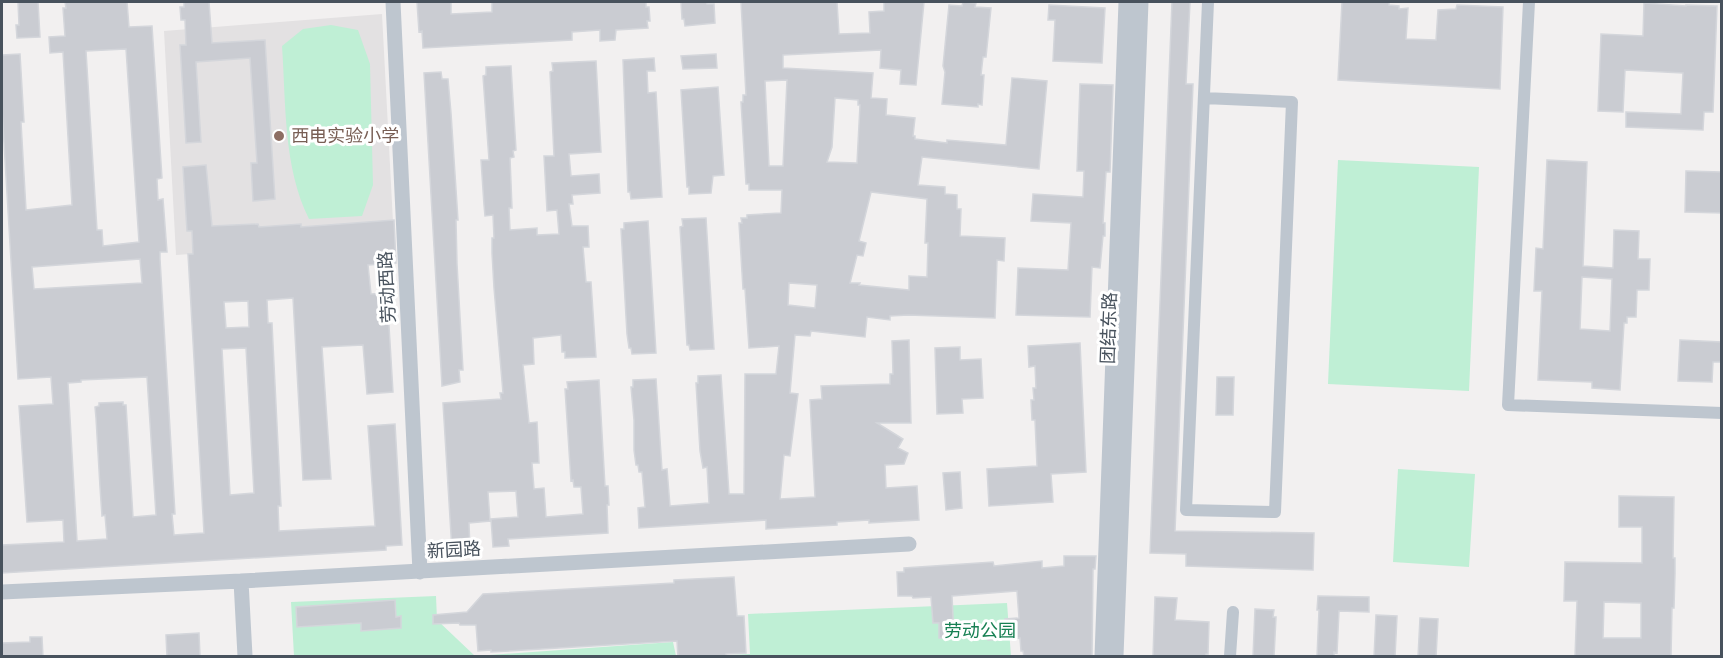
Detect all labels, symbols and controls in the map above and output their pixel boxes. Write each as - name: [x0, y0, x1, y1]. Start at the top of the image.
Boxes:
- place label: 西电实验小学: [291, 126, 399, 146]
- marker: 西电实验小学: [272, 129, 286, 143]
- street label: 劳动西路: [375, 251, 399, 323]
- street label: 团结东路: [1098, 292, 1120, 364]
- street label: 新园路: [427, 539, 481, 561]
- park label: 劳动公园: [944, 621, 1016, 641]

